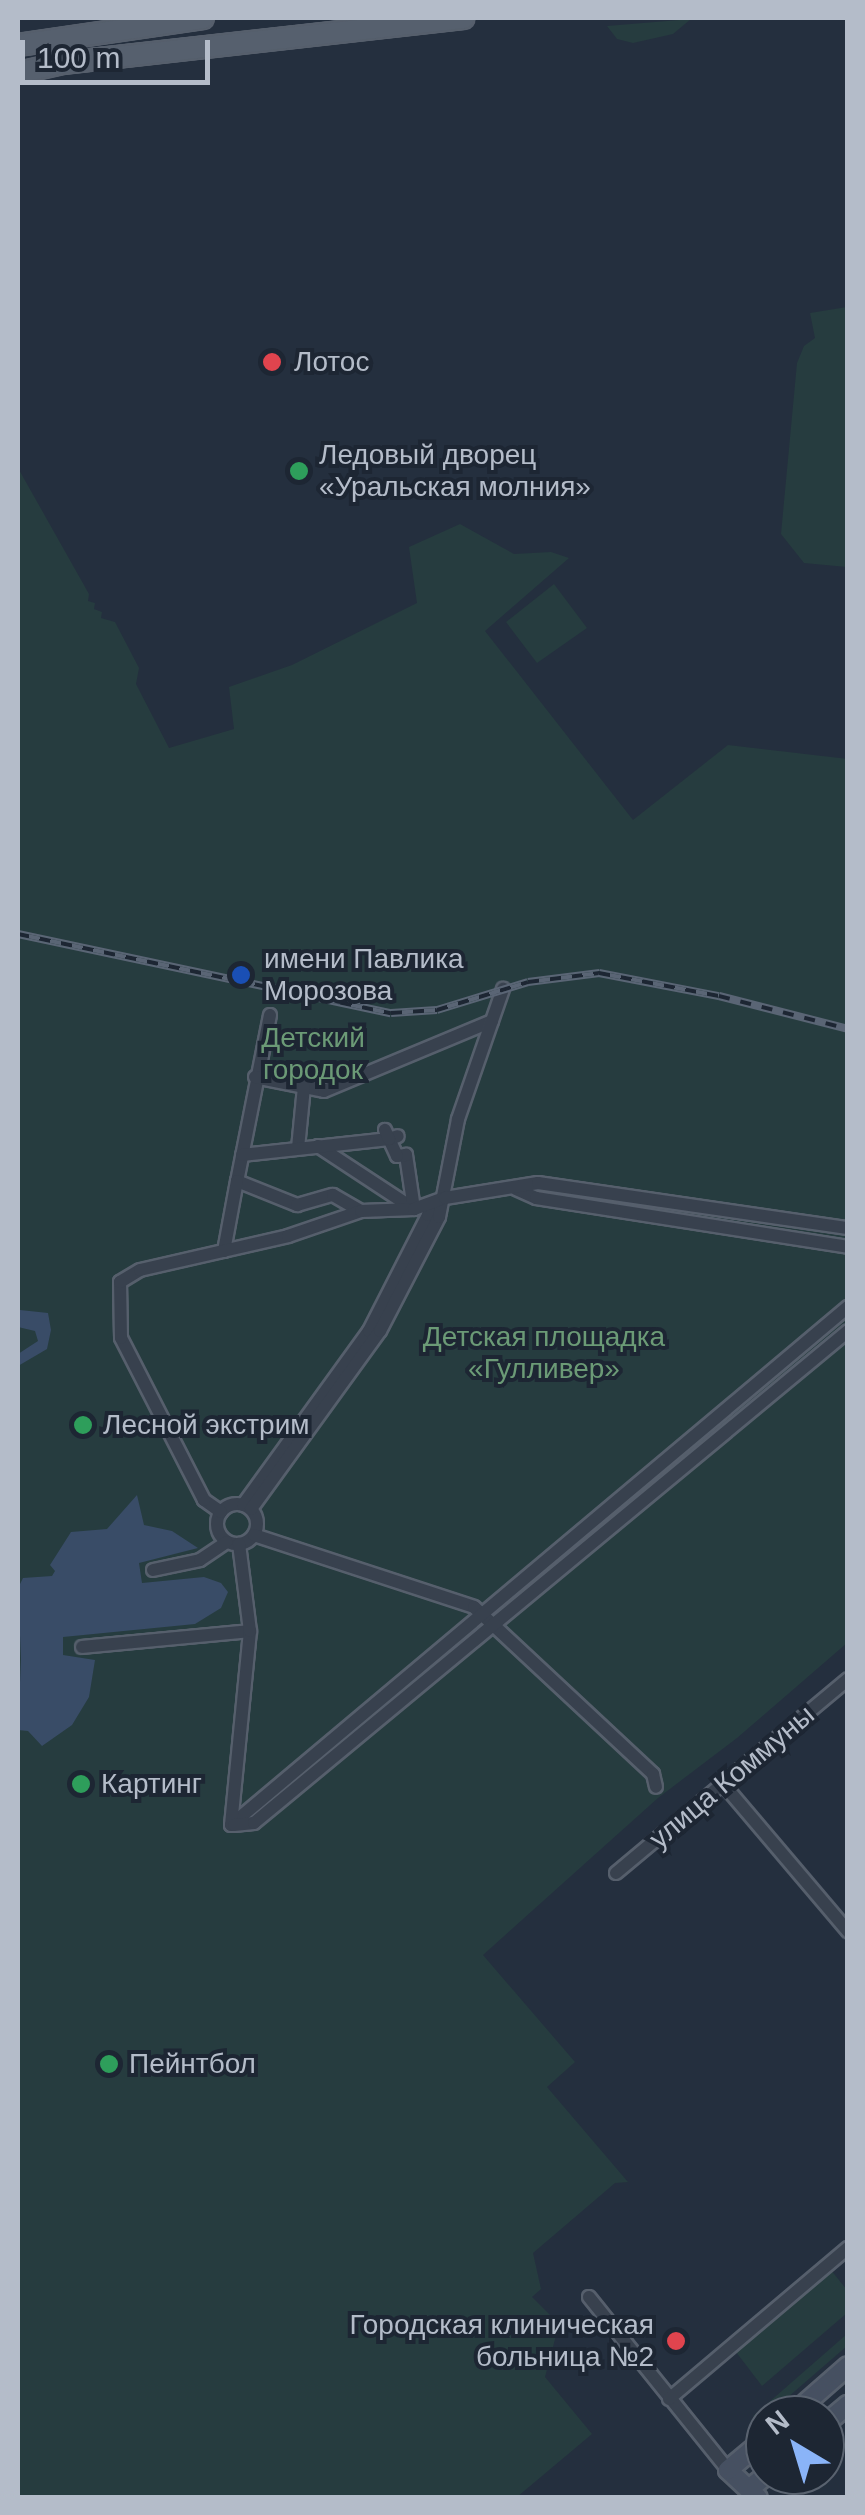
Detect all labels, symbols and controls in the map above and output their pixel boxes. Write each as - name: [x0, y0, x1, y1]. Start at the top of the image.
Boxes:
- scale bar: [25, 20, 215, 82]
- text: 100 m: [37, 41, 120, 74]
- place label: Лотос: [294, 345, 369, 379]
- marker: Лотос: [259, 349, 285, 375]
- place label: Ледовый дворец «Уральская молния»: [319, 438, 591, 504]
- marker: Ледовый дворец «Уральская молния»: [288, 460, 310, 482]
- place label: имени Павлика Морозова: [264, 942, 464, 1008]
- marker: имени Павлика Морозова: [228, 962, 254, 988]
- park label: Детский городок: [261, 1021, 365, 1087]
- park label: Детская площадка «Гулливер»: [423, 1320, 665, 1386]
- place label: Лесной экстрим: [103, 1408, 310, 1442]
- marker: Лесной экстрим: [72, 1414, 94, 1436]
- street label: улица Коммуны: [643, 1698, 821, 1856]
- place label: Картинг: [101, 1767, 202, 1801]
- marker: Картинг: [70, 1773, 92, 1795]
- place label: Пейнтбол: [129, 2047, 256, 2081]
- marker: Пейнтбол: [98, 2053, 120, 2075]
- place label: Городская клиническая больница №2: [349, 2308, 654, 2374]
- marker: Городская клиническая больница №2: [663, 2328, 689, 2354]
- north arrow: [745, 2395, 845, 2495]
- text: N: [760, 2404, 795, 2441]

